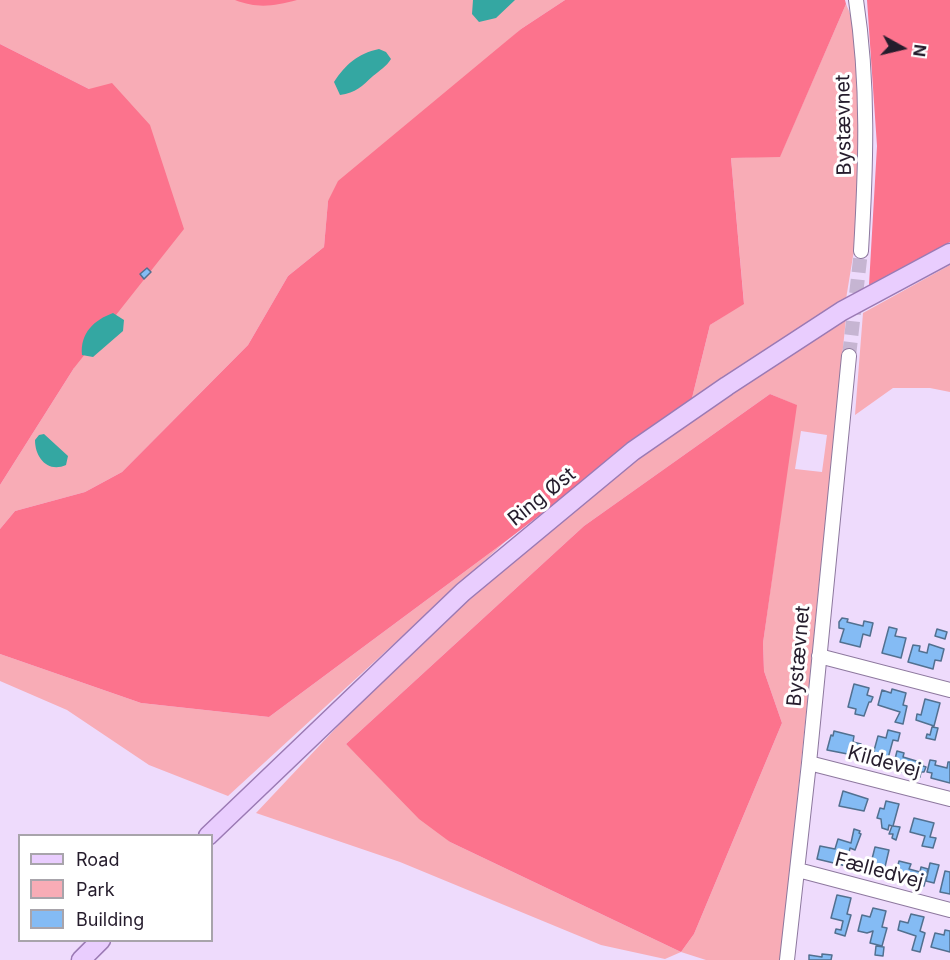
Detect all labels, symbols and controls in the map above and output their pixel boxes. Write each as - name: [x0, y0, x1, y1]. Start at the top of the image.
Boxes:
- north arrow: [872, 18, 932, 78]
- text: N: [909, 43, 931, 58]
- street label: Bystævnet: [831, 74, 857, 176]
- street label: Ring Øst: [503, 463, 581, 531]
- street label: Bystævnet: [783, 605, 815, 707]
- street label: Kildevej: [845, 741, 923, 783]
- legend: [18, 834, 213, 942]
- street label: Fælledvej: [832, 848, 926, 894]
- text: Road: [76, 849, 119, 870]
- text: Park: [76, 879, 115, 900]
- text: Building: [76, 909, 144, 930]

